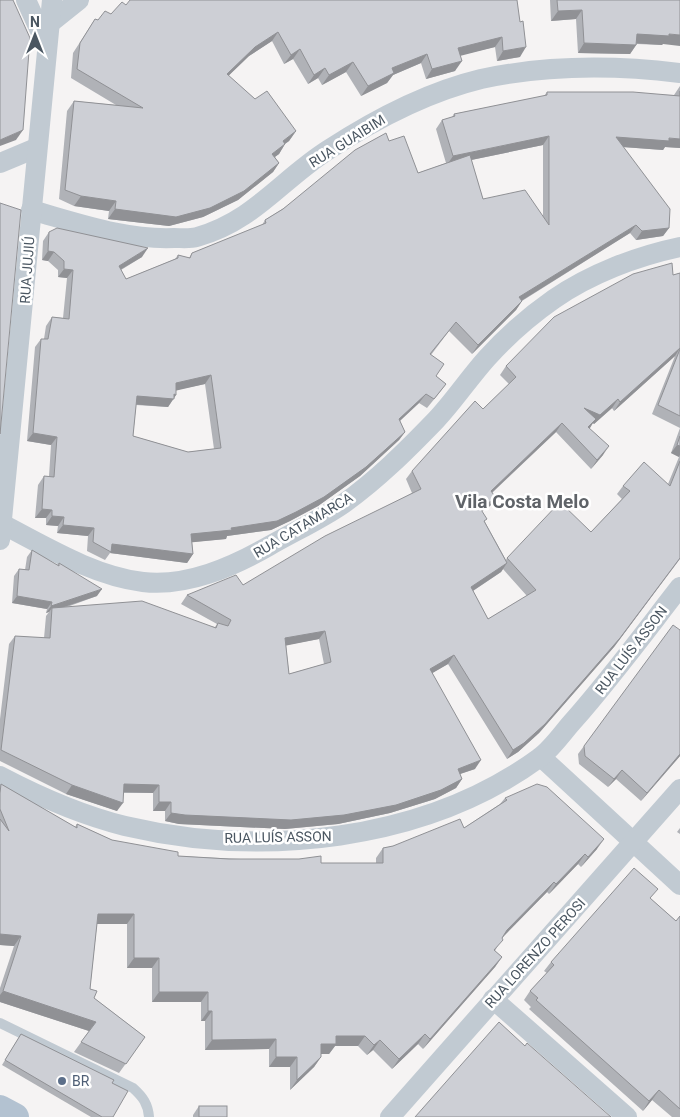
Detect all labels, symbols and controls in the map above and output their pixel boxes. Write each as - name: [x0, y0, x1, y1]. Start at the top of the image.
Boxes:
- north arrow: [10, 10, 60, 60]
- text: N: [30, 14, 40, 30]
- street label: RUA GUAIBIM: [306, 111, 388, 171]
- street label: RUA JUJIÚ: [16, 236, 37, 304]
- street label: RUA CATAMARCA: [251, 489, 355, 561]
- district label: Vila Costa Melo: [455, 490, 589, 513]
- street label: RUA LUÍS ASSON: [591, 602, 670, 697]
- street label: RUA LUÍS ASSON: [224, 827, 332, 846]
- street label: RUA LORENZO PEROSI: [482, 895, 588, 1011]
- place label: BR: [72, 1073, 90, 1089]
- marker: BR: [56, 1075, 68, 1087]

